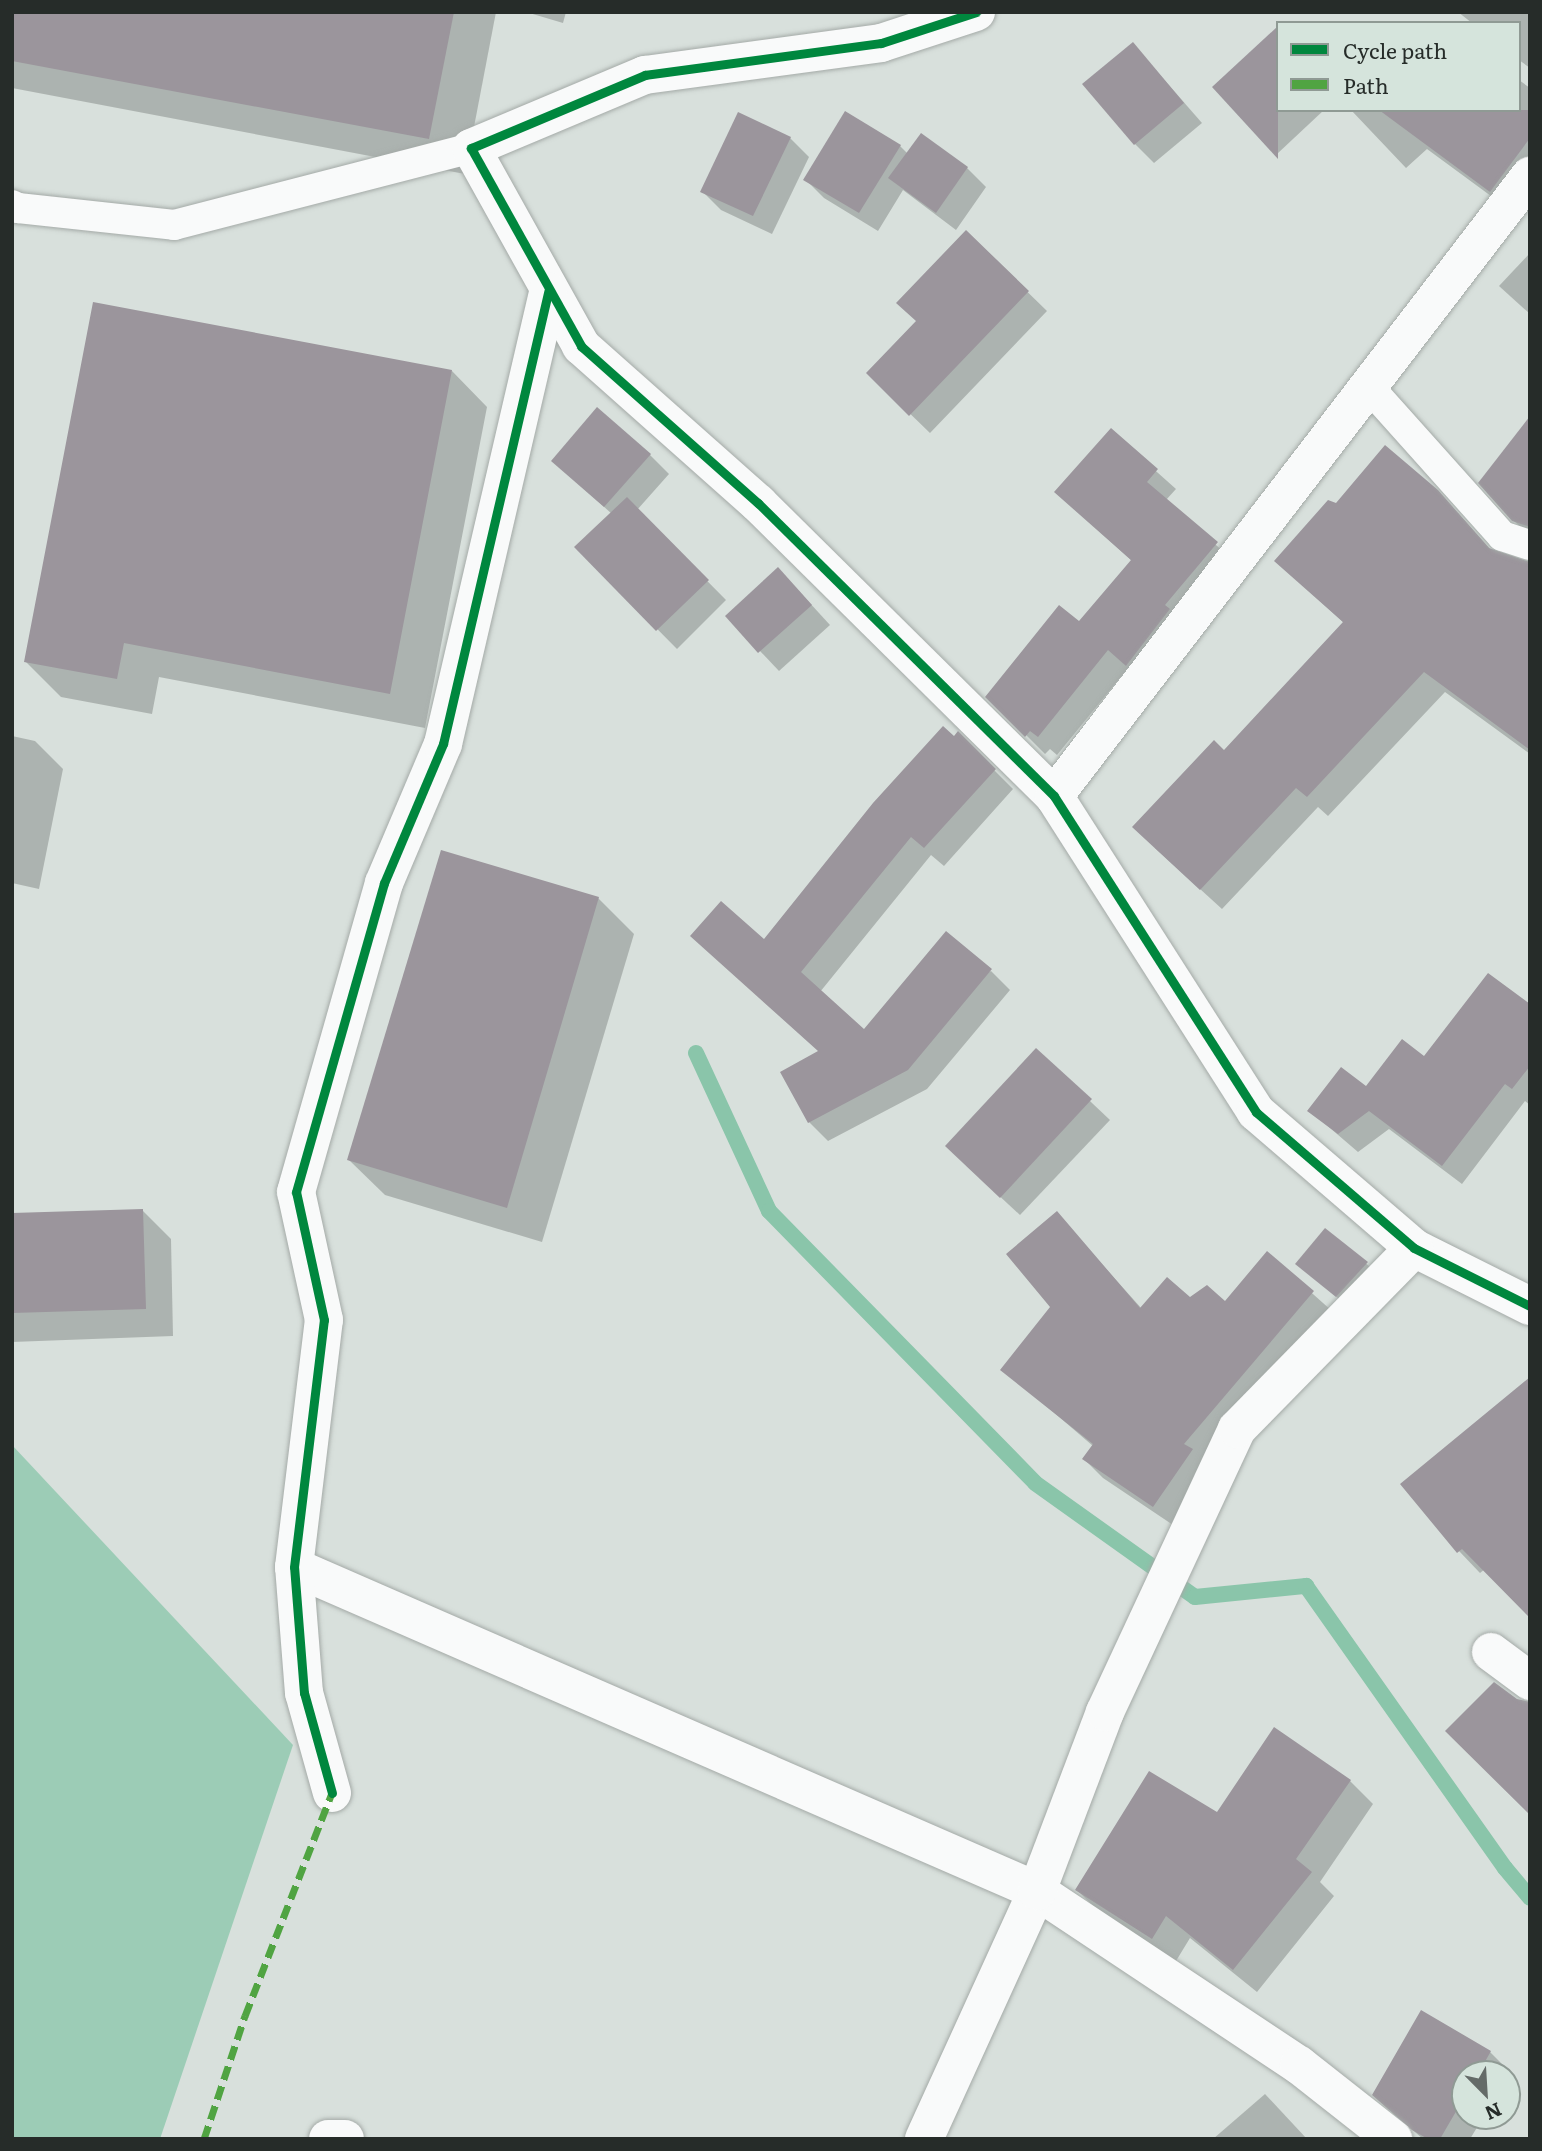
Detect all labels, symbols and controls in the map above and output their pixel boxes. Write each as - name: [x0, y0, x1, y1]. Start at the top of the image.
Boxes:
- legend: [1276, 21, 1521, 112]
- text: Cycle path: [1343, 34, 1447, 65]
- text: Path: [1343, 69, 1389, 100]
- north arrow: [1451, 2060, 1521, 2130]
- text: N: [1481, 2096, 1507, 2128]

